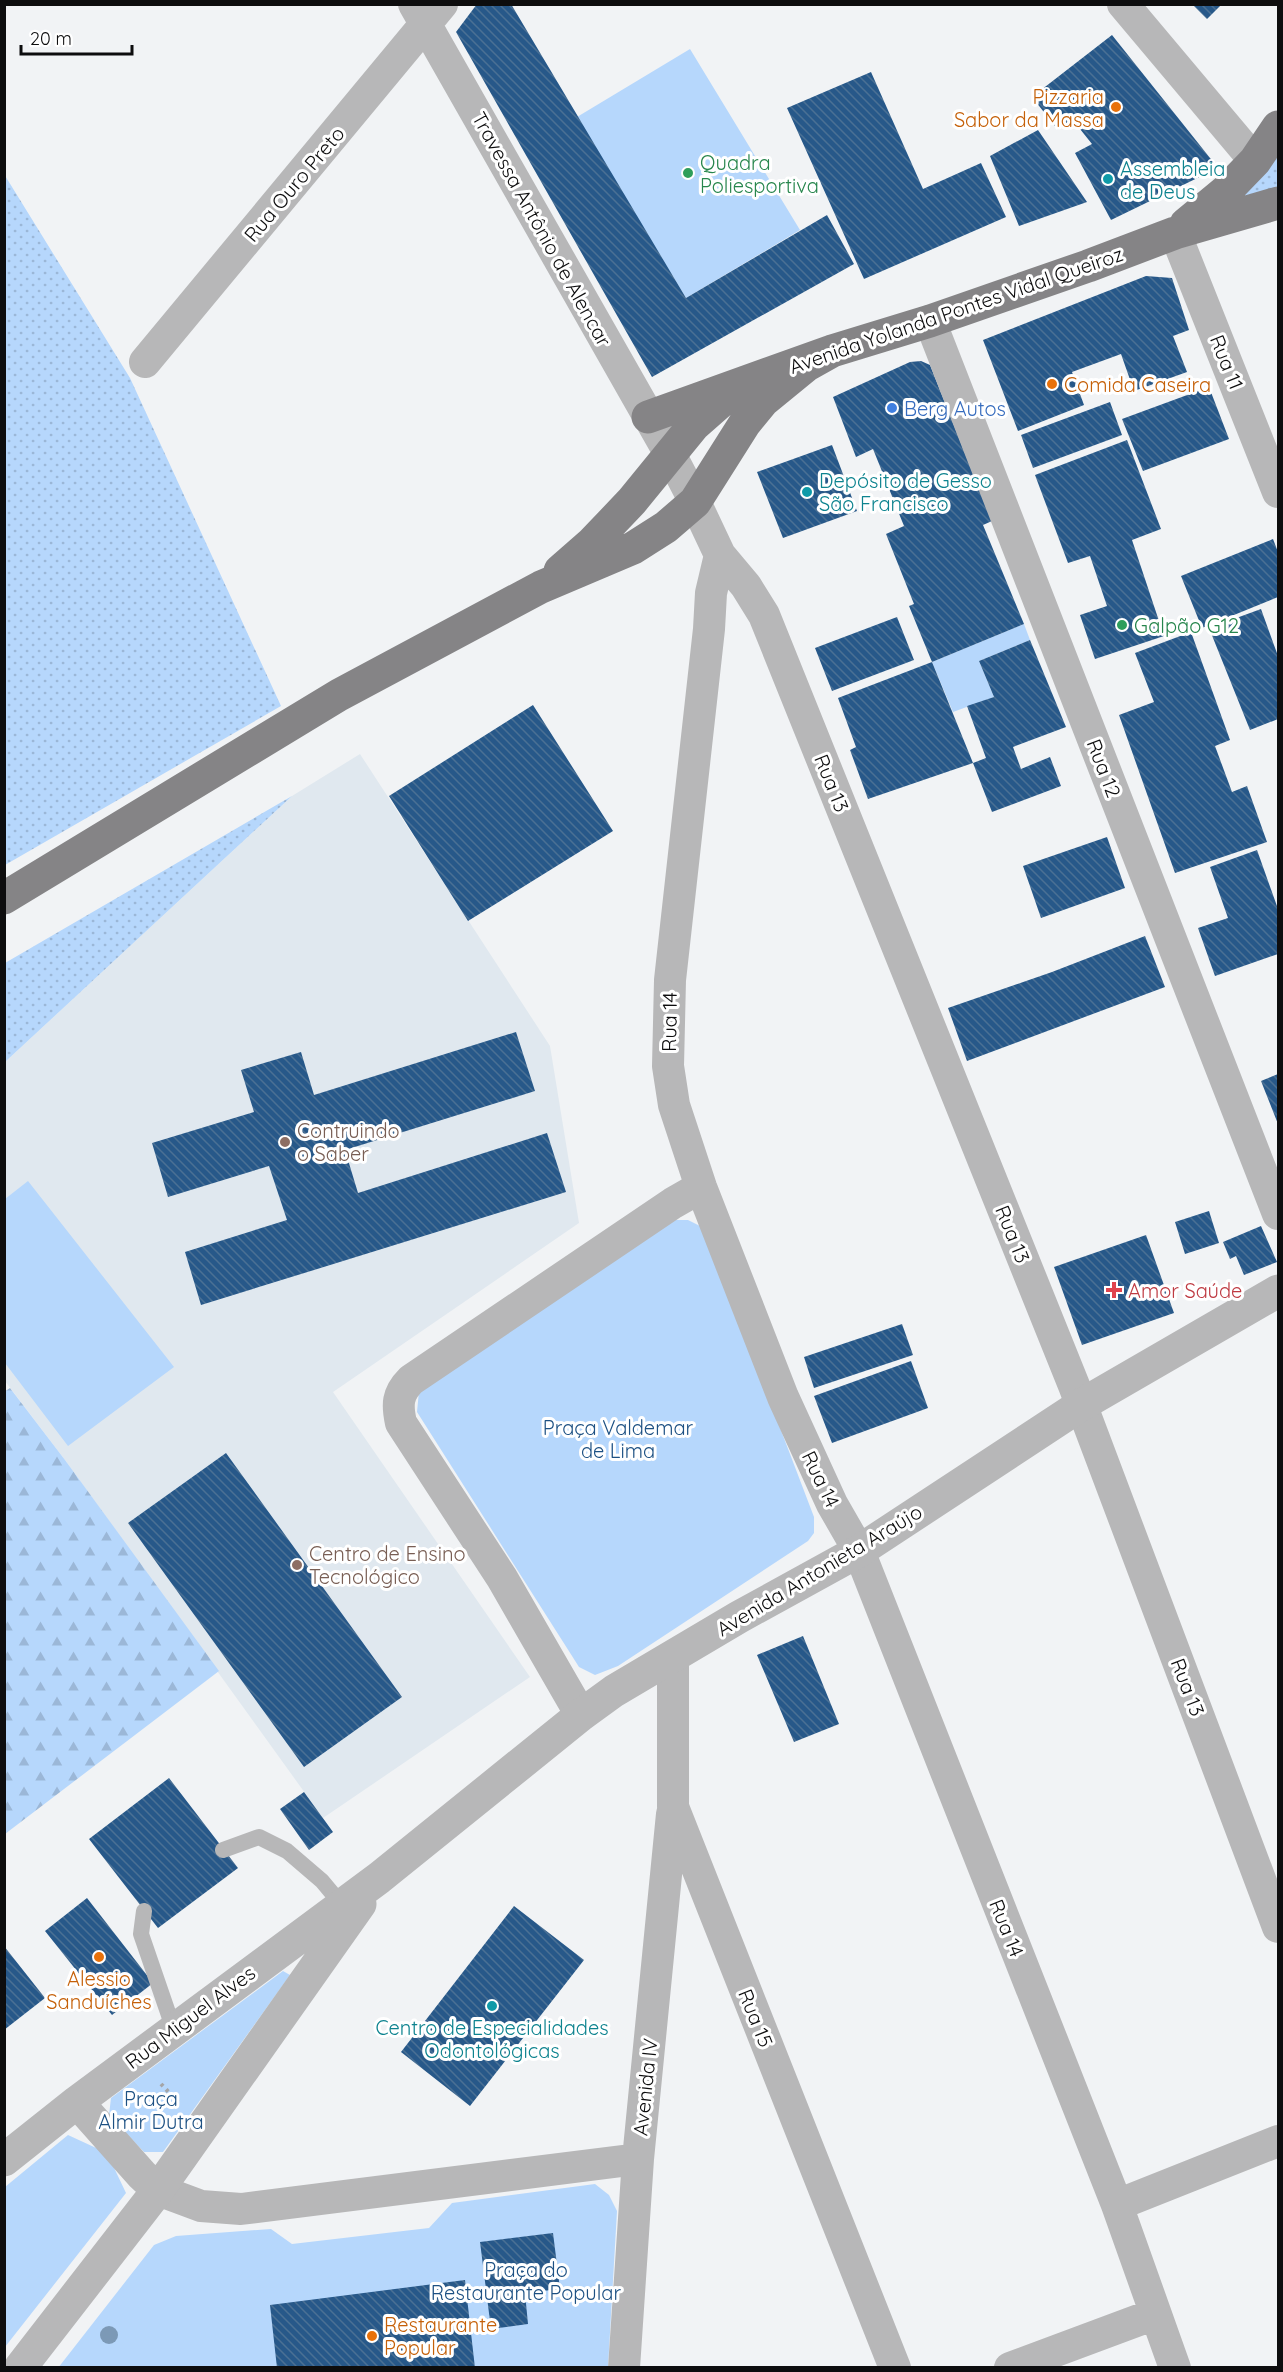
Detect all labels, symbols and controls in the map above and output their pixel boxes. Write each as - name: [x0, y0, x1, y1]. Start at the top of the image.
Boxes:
- scale bar: [21, 18, 132, 56]
- text: 20 m: [30, 27, 72, 50]
- place label: Pizzaria Sabor da Massa: [954, 84, 1104, 132]
- marker: Pizzaria Sabor da Massa: [1109, 100, 1123, 114]
- street label: Travessa Antônio de Alencar: [467, 107, 617, 351]
- street label: Rua Ouro Preto: [238, 121, 350, 247]
- place label: Quadra Poliesportiva: [700, 150, 819, 198]
- place label: Assembleia de Deus: [1120, 156, 1225, 204]
- marker: Quadra Poliesportiva: [681, 166, 695, 180]
- marker: Assembleia de Deus: [1101, 172, 1115, 186]
- street label: Avenida Yolanda Pontes Vidal Queiroz: [786, 241, 1126, 379]
- street label: Rua 11: [1205, 331, 1249, 393]
- place label: Comida Caseira: [1064, 372, 1211, 397]
- marker: Comida Caseira: [1045, 377, 1059, 391]
- place label: Berg Autos: [904, 396, 1006, 421]
- marker: Berg Autos: [885, 401, 899, 415]
- place label: Depósito de Gesso São Francisco: [819, 468, 992, 516]
- marker: Depósito de Gesso São Francisco: [800, 485, 814, 499]
- place label: Galpão G12: [1134, 613, 1239, 638]
- marker: Galpão G12: [1115, 618, 1129, 632]
- street label: Rua 12: [1081, 735, 1127, 801]
- street label: Rua 13: [809, 750, 855, 816]
- street label: Rua 14: [656, 992, 682, 1052]
- place label: Contruindo o Saber: [297, 1118, 400, 1166]
- marker: Contruindo o Saber: [278, 1135, 292, 1149]
- street label: Rua 13: [990, 1201, 1036, 1267]
- place label: Amor Saúde: [1128, 1278, 1242, 1303]
- marker: Amor Saúde: [1105, 1281, 1123, 1299]
- park label: Praça Valdemar de Lima: [543, 1415, 694, 1463]
- street label: Rua 14: [797, 1447, 845, 1511]
- street label: Avenida Antonieta Araújo: [712, 1499, 926, 1641]
- place label: Centro de Ensino Tecnológico: [309, 1541, 466, 1589]
- marker: Centro de Ensino Tecnológico: [290, 1558, 304, 1572]
- street label: Rua 13: [1166, 1654, 1210, 1720]
- street label: Rua 14: [984, 1896, 1030, 1960]
- marker: Alessio Sanduíches: [92, 1950, 106, 1964]
- street label: Rua Miguel Alves: [120, 1960, 260, 2074]
- place label: Alessio Sanduíches: [46, 1966, 152, 2014]
- street label: Rua 15: [733, 1985, 779, 2051]
- marker: Centro de Especialidades Odontológicas: [485, 1999, 499, 2013]
- place label: Centro de Especialidades Odontológicas: [375, 2015, 609, 2063]
- street label: Avenida IV: [627, 2037, 663, 2137]
- park label: Praça Almir Dutra: [98, 2086, 204, 2134]
- park label: Praça do Restaurante Popular: [431, 2257, 621, 2305]
- place label: Restaurante Popular: [384, 2312, 497, 2360]
- marker: Restaurante Popular: [365, 2329, 379, 2343]

